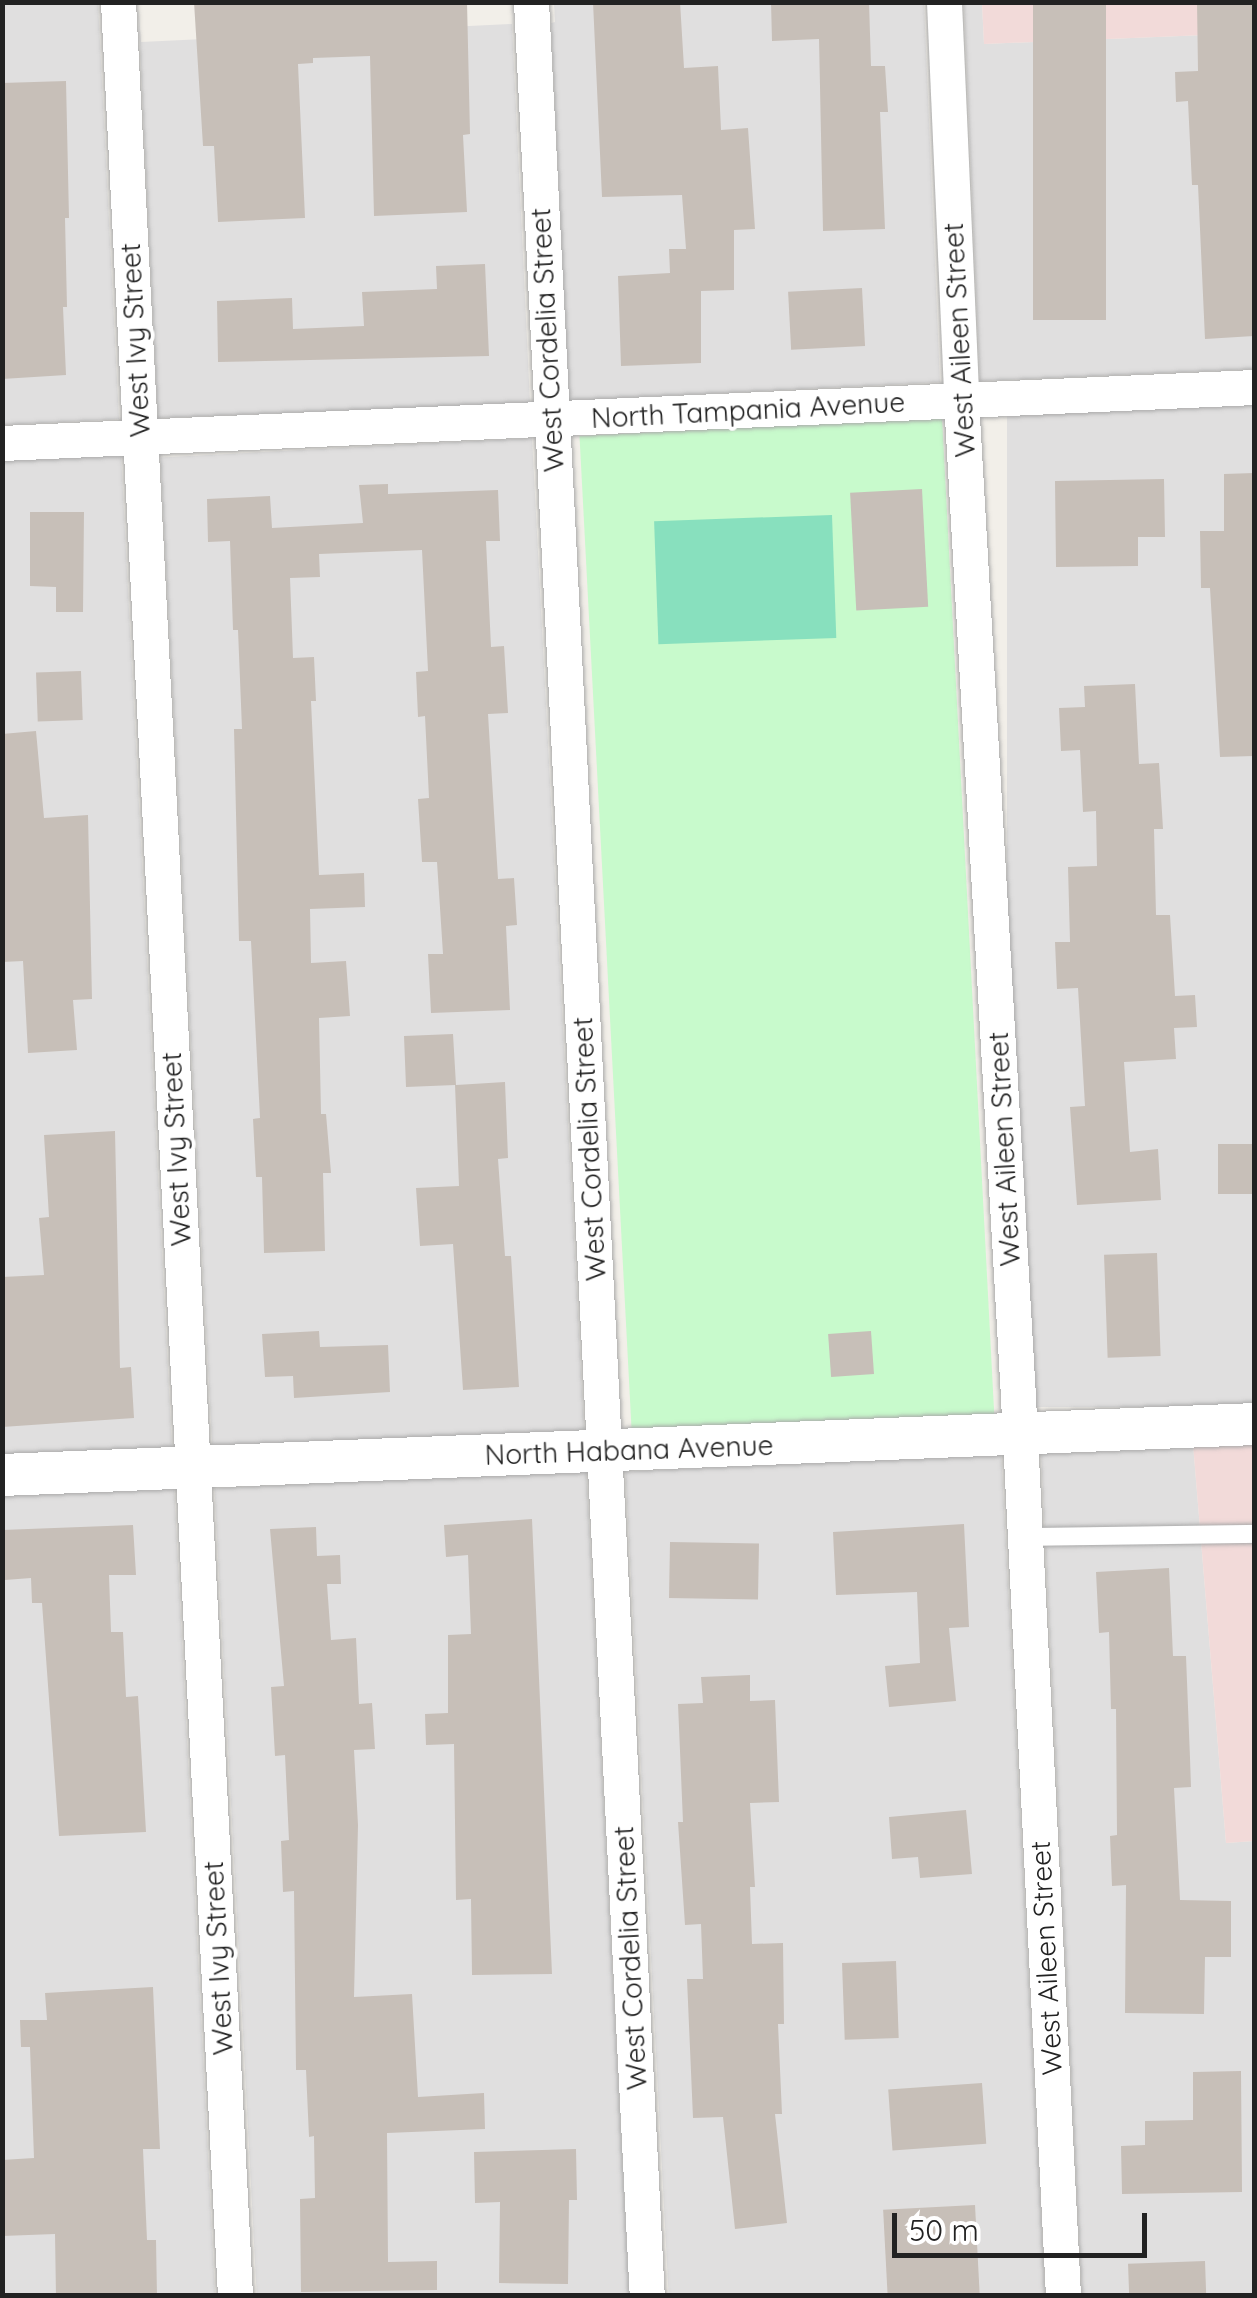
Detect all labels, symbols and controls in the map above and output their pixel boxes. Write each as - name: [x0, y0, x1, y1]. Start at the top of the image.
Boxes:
- street label: West Cordelia Street: [523, 207, 571, 473]
- street label: West Aileen Street: [936, 222, 982, 458]
- street label: West Ivy Street: [113, 242, 157, 438]
- street label: North Tampania Avenue: [590, 385, 906, 435]
- street label: West Cordelia Street: [565, 1016, 613, 1282]
- street label: West Aileen Street: [981, 1031, 1027, 1267]
- street label: West Ivy Street: [154, 1051, 198, 1247]
- street label: North Habana Avenue: [484, 1428, 774, 1472]
- street label: West Cordelia Street: [606, 1825, 654, 2091]
- street label: West Aileen Street: [1023, 1840, 1069, 2076]
- street label: West Ivy Street: [196, 1860, 240, 2056]
- scale bar: [897, 2193, 1152, 2255]
- text: 50 m: [909, 2211, 979, 2249]

